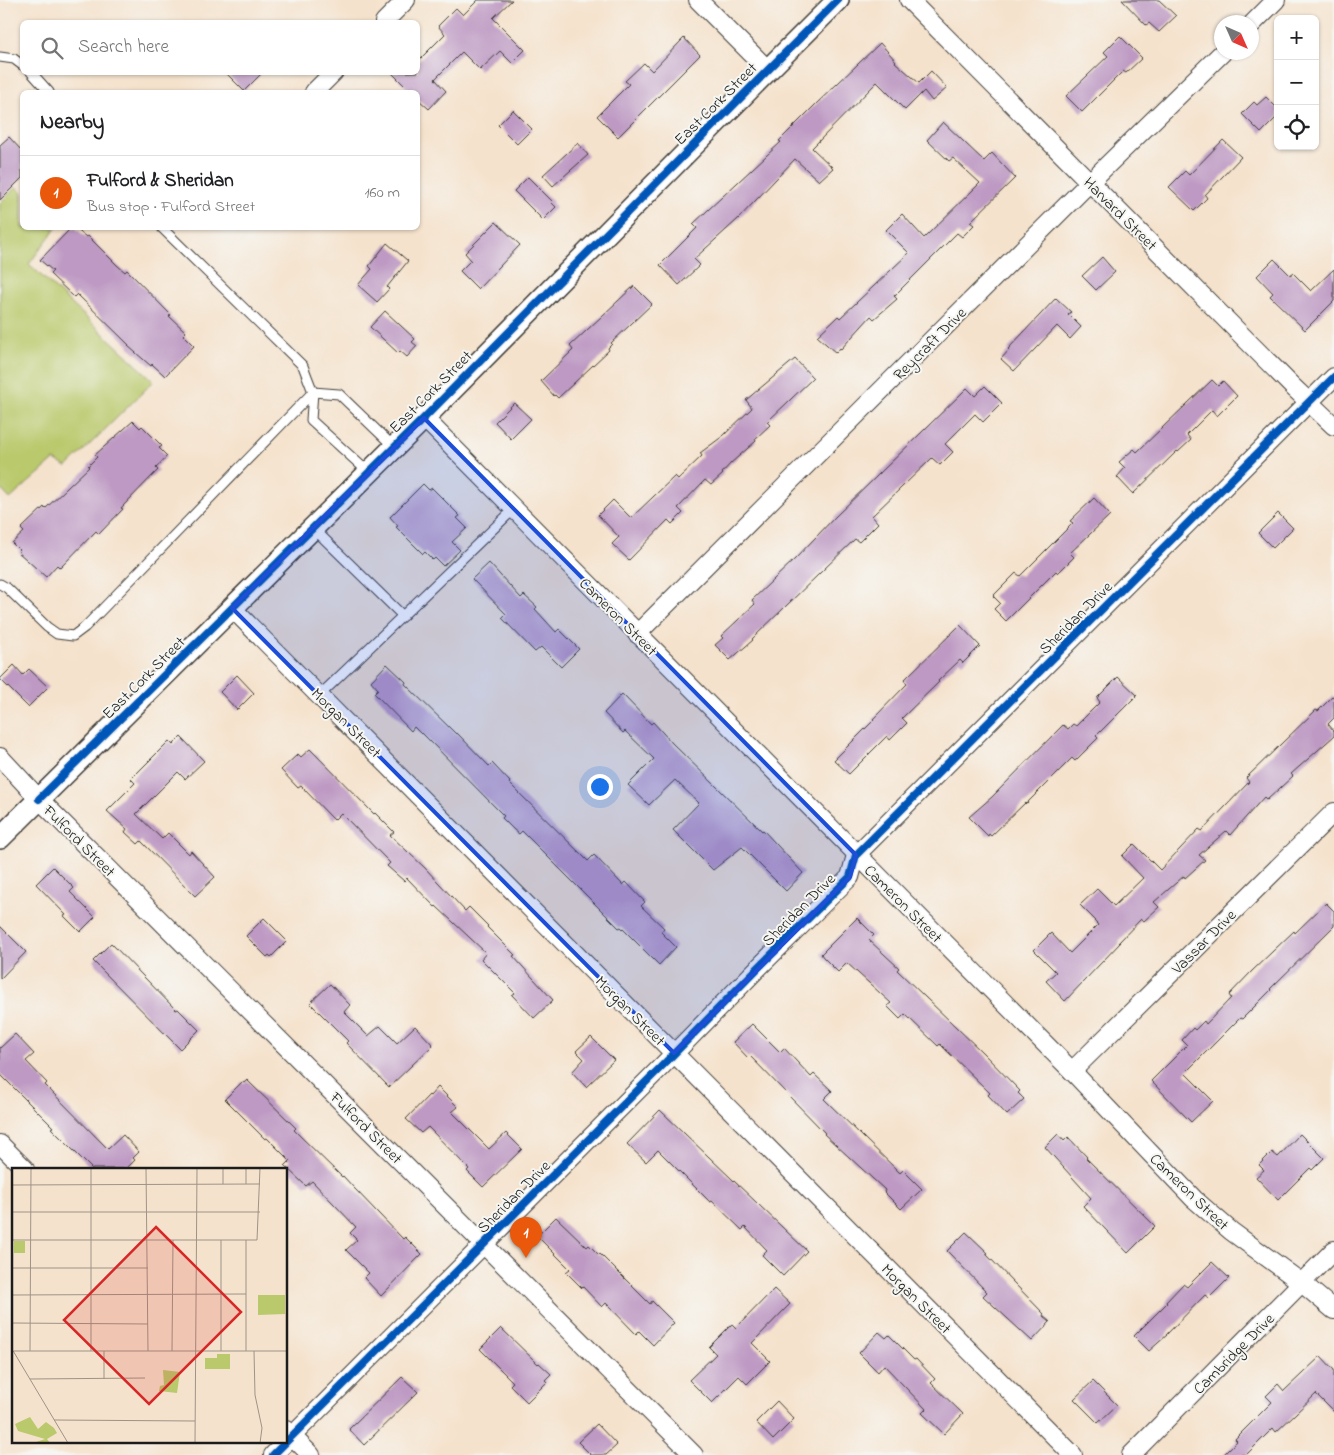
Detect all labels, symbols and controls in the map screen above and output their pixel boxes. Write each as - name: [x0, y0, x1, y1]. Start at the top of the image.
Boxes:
- north arrow: [1214, 15, 1259, 60]
- map controls: [1274, 15, 1319, 150]
- button: +: [1274, 15, 1319, 60]
- search box: [20, 20, 420, 75]
- icon: search: [38, 34, 66, 62]
- text: Search here: [78, 34, 169, 61]
- street label: East Cork Street: [669, 57, 764, 152]
- button: −: [1274, 60, 1319, 105]
- button: locate: [1274, 105, 1319, 150]
- text: Nearby: [40, 108, 104, 138]
- text: Fulford & Sheridan: [87, 168, 234, 195]
- street label: Harvard Street: [1077, 172, 1162, 257]
- text: 1: [53, 181, 59, 205]
- text: 160 m: [365, 181, 400, 205]
- text: Bus stop · Fulford Street: [87, 195, 255, 219]
- street label: Reycraft Drive: [888, 302, 973, 387]
- street label: East Cork Street: [384, 345, 479, 440]
- street label: Cameron Street: [573, 573, 663, 663]
- street label: Sheridan Drive: [1034, 575, 1119, 661]
- street label: East Cork Street: [97, 631, 192, 726]
- street label: Morgan Street: [305, 683, 387, 765]
- your location: [587, 774, 613, 800]
- street label: Fulford Street: [36, 799, 121, 884]
- street label: Cameron Street: [858, 860, 948, 950]
- street label: Sheridan Drive: [757, 867, 842, 953]
- street label: Vassar Drive: [1166, 904, 1243, 981]
- street label: Morgan Street: [589, 971, 671, 1053]
- street label: Fulford Street: [323, 1086, 408, 1171]
- street label: Cameron Street: [1143, 1148, 1234, 1237]
- street label: Sheridan Drive: [472, 1154, 557, 1240]
- inset map: [12, 1168, 288, 1442]
- pin: 1: [510, 1217, 542, 1258]
- street label: Morgan Street: [875, 1259, 957, 1341]
- street label: Cambridge Drive: [1188, 1308, 1281, 1401]

